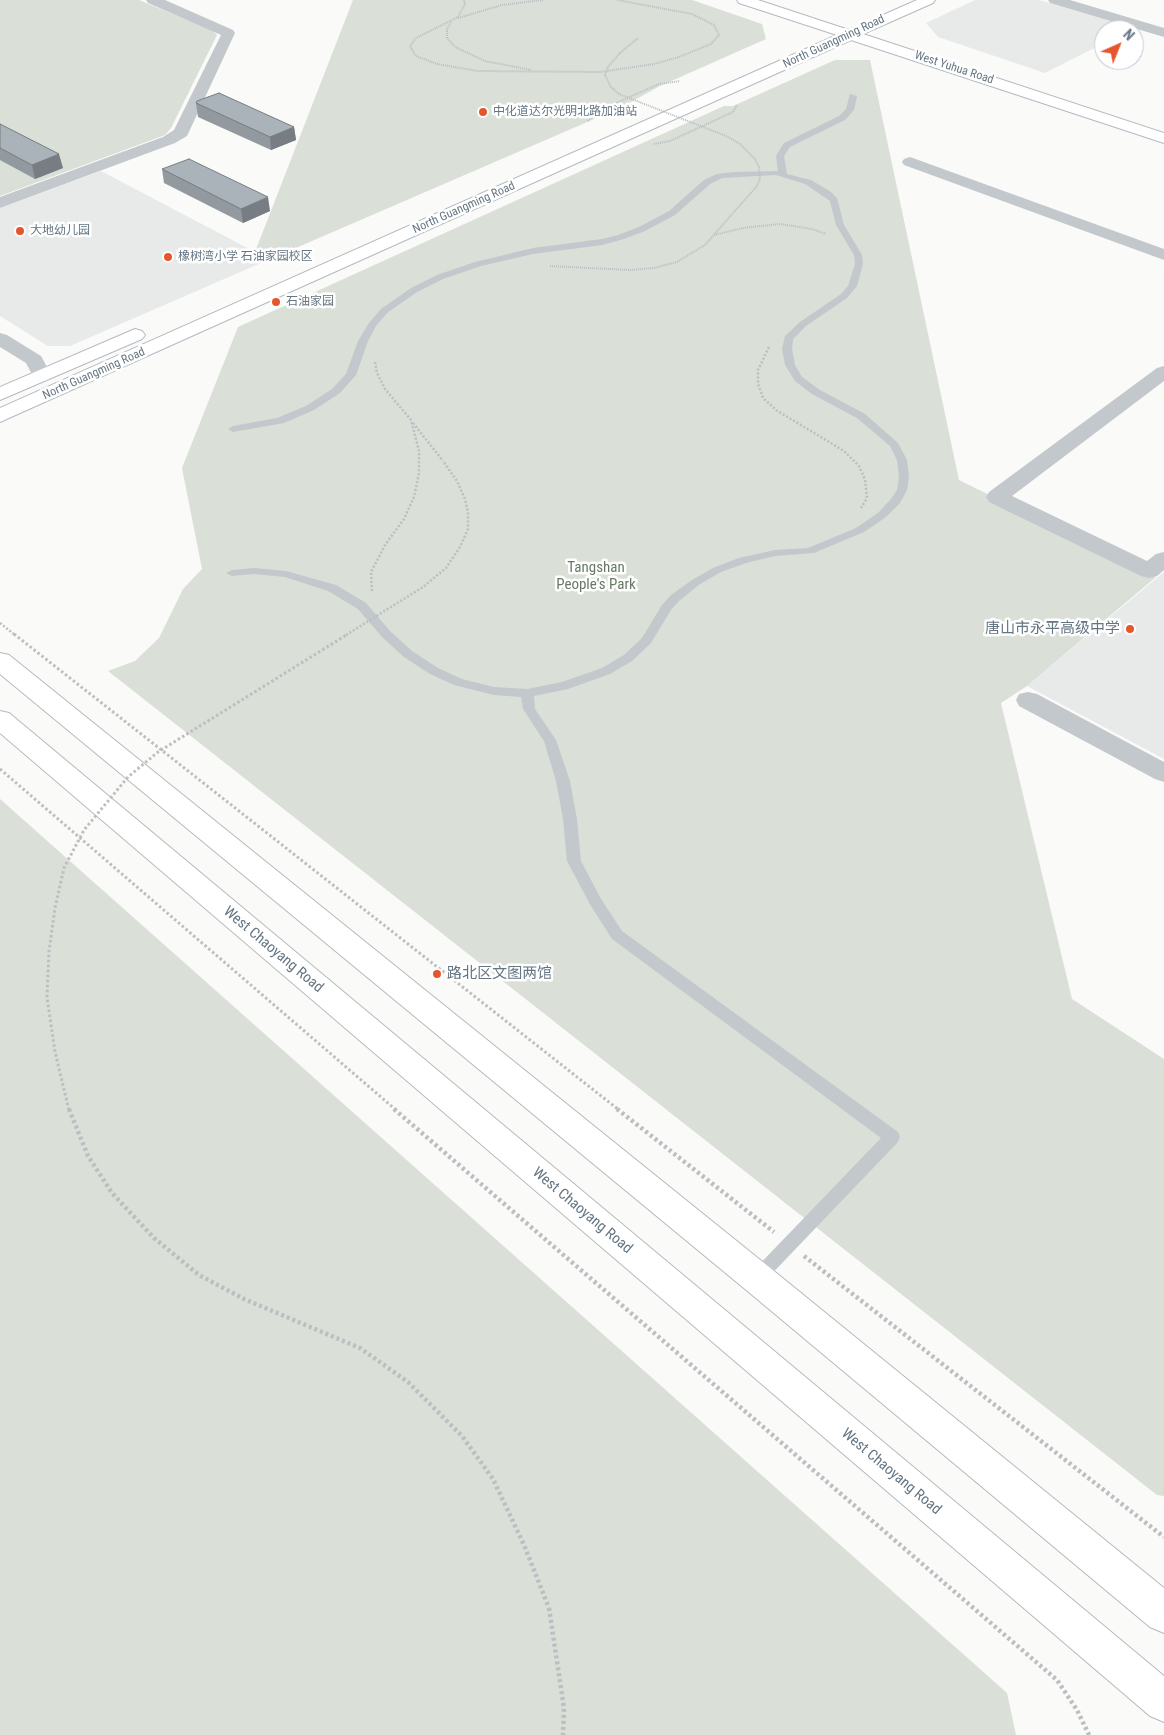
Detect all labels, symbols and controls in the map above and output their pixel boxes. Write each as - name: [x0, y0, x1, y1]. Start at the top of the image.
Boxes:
- street label: North Guangming Road: [781, 12, 887, 72]
- north arrow: [1094, 20, 1144, 70]
- text: N: [1120, 26, 1137, 44]
- street label: West Yuhua Road: [913, 48, 995, 88]
- place label: 中化道达尔光明北路加油站: [493, 105, 637, 119]
- marker: 中化道达尔光明北路加油站: [477, 106, 489, 118]
- street label: North Guangming Road: [411, 179, 517, 237]
- place label: 大地幼儿园: [30, 224, 90, 238]
- marker: 大地幼儿园: [14, 225, 26, 237]
- place label: 橡树湾小学 石油家园校区: [178, 250, 313, 264]
- marker: 橡树湾小学 石油家园校区: [162, 251, 174, 263]
- place label: 石油家园: [286, 295, 334, 309]
- marker: 石油家园: [270, 296, 282, 308]
- street label: North Guangming Road: [41, 345, 147, 403]
- park label: Tangshan People's Park: [556, 559, 636, 594]
- place label: 唐山市永平高级中学: [985, 620, 1120, 638]
- marker: 唐山市永平高级中学: [1124, 623, 1136, 635]
- street label: West Chaoyang Road: [219, 903, 327, 997]
- place label: 路北区文图两馆: [447, 965, 552, 983]
- marker: 路北区文图两馆: [431, 968, 443, 980]
- street label: West Chaoyang Road: [528, 1164, 636, 1258]
- street label: West Chaoyang Road: [837, 1425, 945, 1519]

